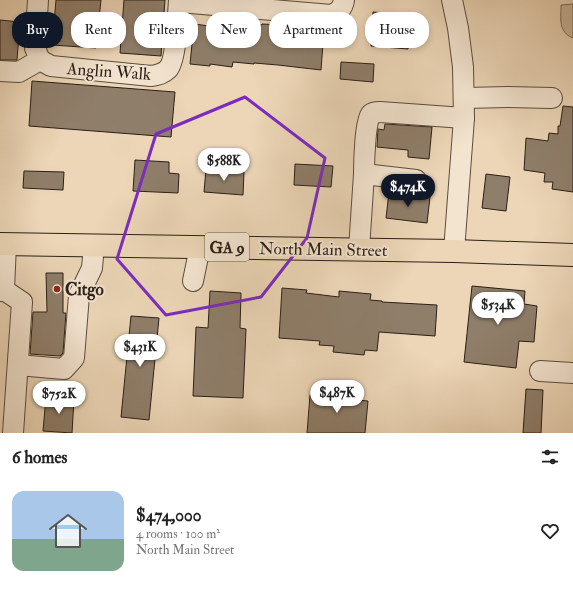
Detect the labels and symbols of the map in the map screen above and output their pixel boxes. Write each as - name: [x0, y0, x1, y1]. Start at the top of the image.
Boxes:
- street label: Anglin Walk: [65, 58, 152, 85]
- pin: $588K: [196, 148, 252, 182]
- pin: $474K: [380, 174, 436, 208]
- road number: GA 9: [205, 233, 249, 261]
- street label: North Main Street: [259, 238, 388, 261]
- place label: Citgo: [65, 279, 104, 301]
- marker: Citgo: [52, 284, 62, 294]
- pin: $534K: [470, 292, 526, 326]
- pin: $431K: [112, 334, 168, 368]
- pin: $487K: [309, 380, 365, 414]
- pin: $752K: [31, 381, 87, 415]

